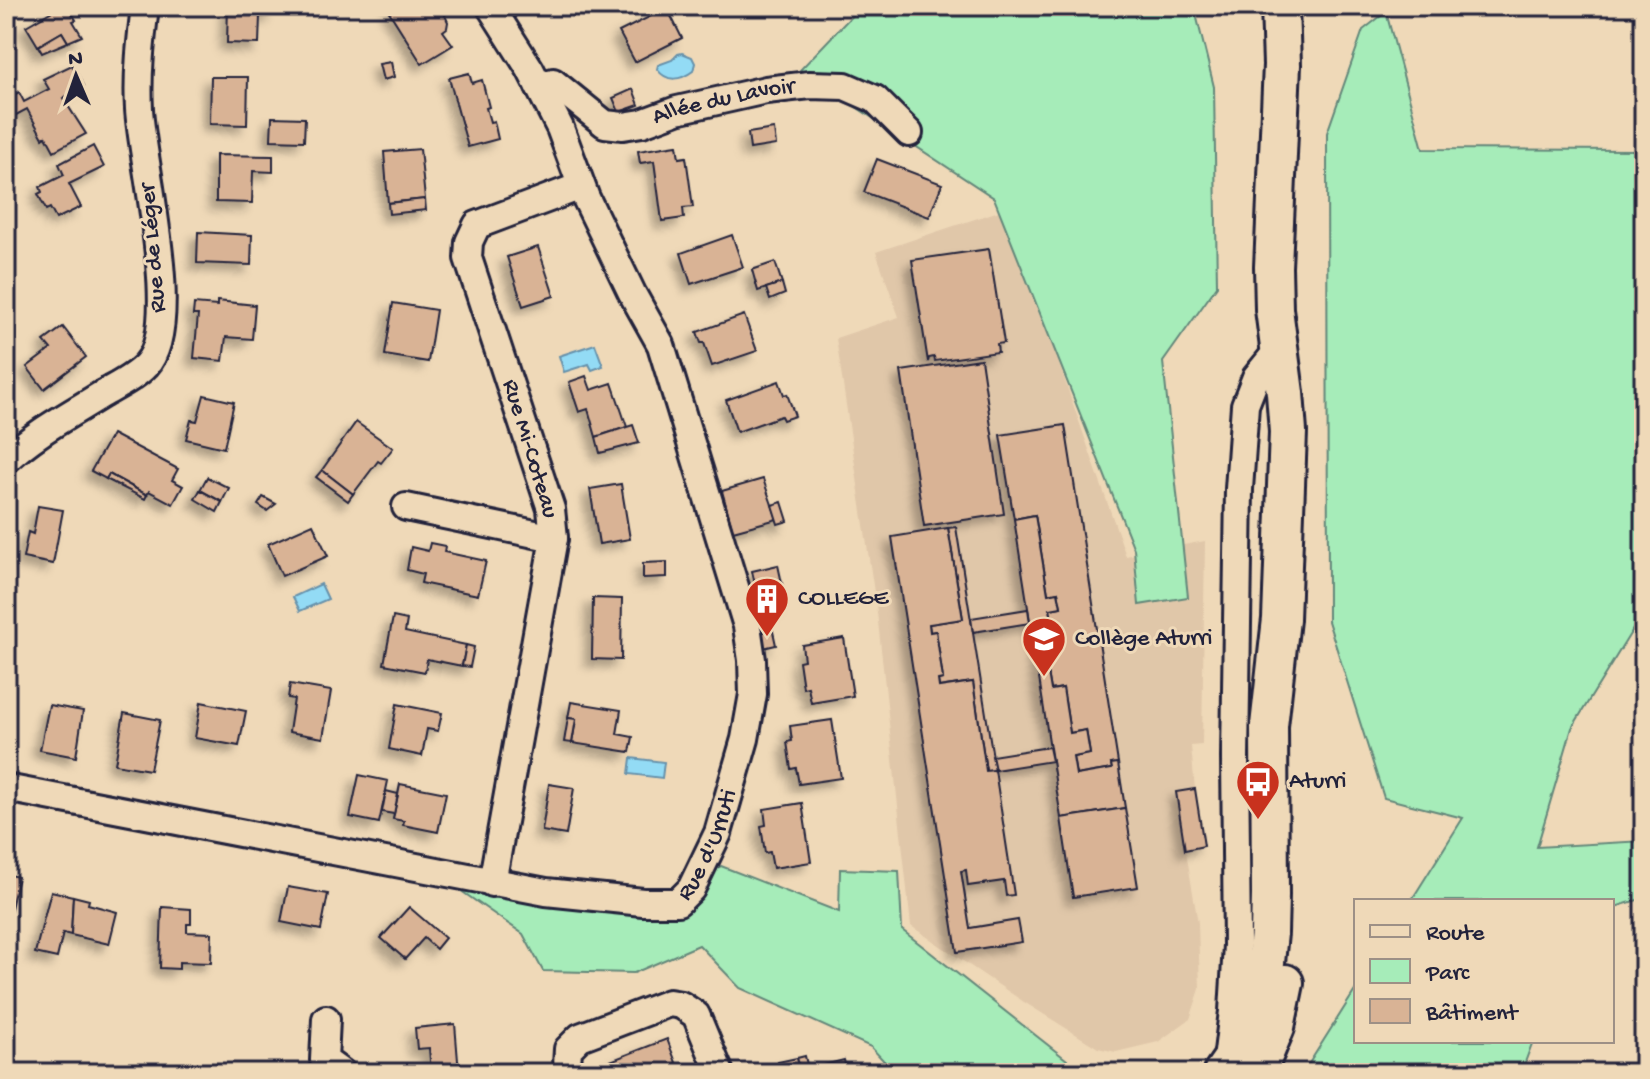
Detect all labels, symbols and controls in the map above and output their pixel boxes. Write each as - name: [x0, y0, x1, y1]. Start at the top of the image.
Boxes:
- north arrow: [36, 36, 116, 116]
- text: N: [68, 47, 83, 73]
- street label: Allée du Lavoir: [649, 72, 799, 132]
- street label: Rue de Léger: [134, 180, 174, 314]
- street label: Rue Mi-Coteau: [494, 376, 564, 522]
- building icon: COLLEGE: [743, 575, 791, 638]
- place label: COLLEGE: [798, 585, 889, 614]
- school or university icon: Collège Aturri: [1020, 615, 1068, 678]
- place label: Collège Aturri: [1075, 625, 1213, 654]
- bus stop icon: Aturri: [1234, 758, 1282, 821]
- place label: Aturri: [1289, 768, 1346, 797]
- street label: Rue d'Urruti: [672, 786, 744, 908]
- legend: [1354, 899, 1614, 1043]
- text: Route: [1426, 920, 1485, 949]
- text: Parc: [1425, 960, 1470, 989]
- text: Bâtiment: [1425, 1000, 1519, 1029]

